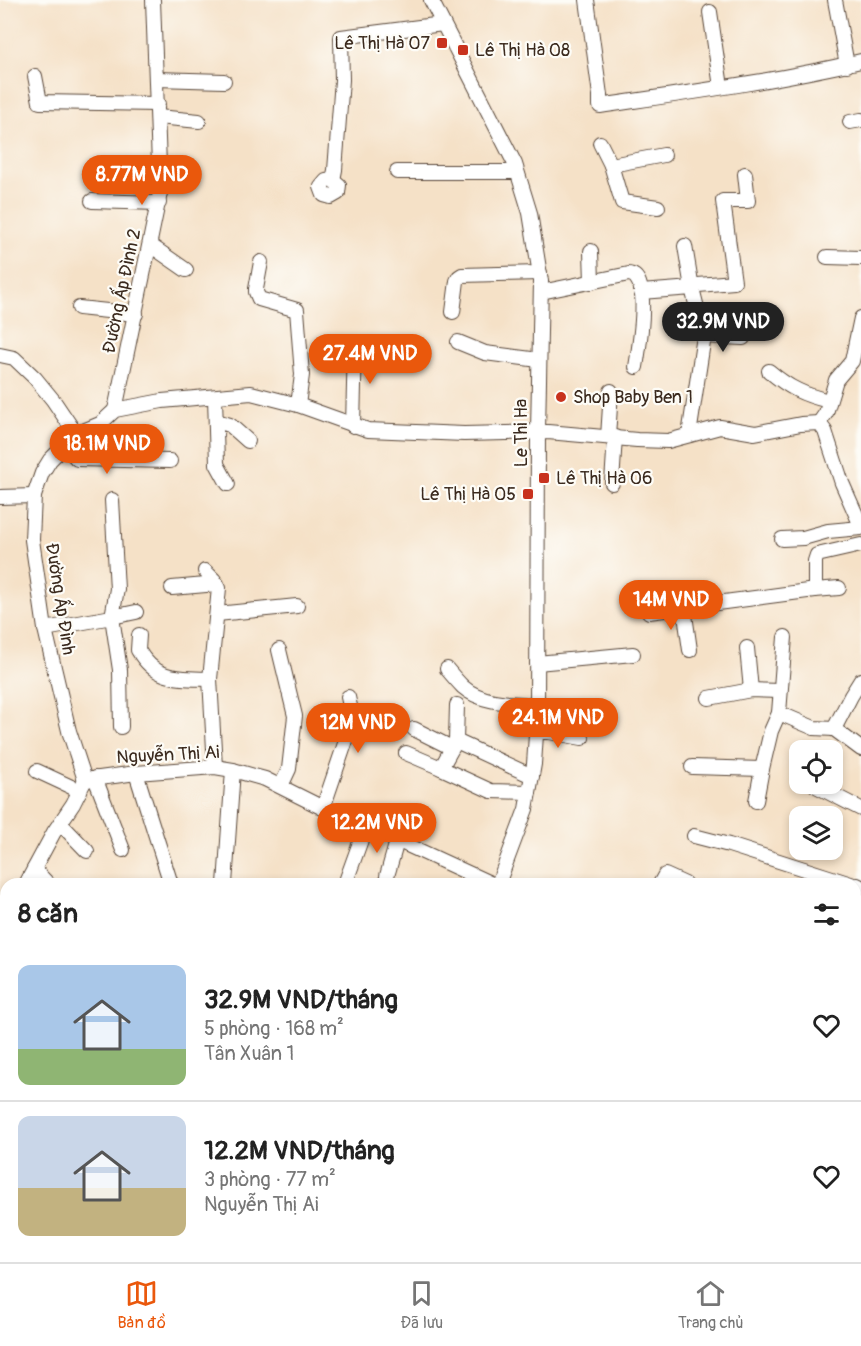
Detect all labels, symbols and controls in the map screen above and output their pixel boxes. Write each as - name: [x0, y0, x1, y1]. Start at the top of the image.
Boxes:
- place label: Lê Thị Hà 07: [334, 32, 430, 55]
- marker: Lê Thị Hà 07: [435, 36, 449, 50]
- place label: Lê Thị Hà 08: [475, 39, 570, 62]
- marker: Lê Thị Hà 08: [456, 43, 470, 57]
- pin: 8.77M VND: [73, 155, 211, 206]
- text: 8.77M VND: [96, 162, 188, 187]
- street label: Đường Ấp Đình 2: [96, 226, 146, 355]
- pin: 32.9M VND: [654, 302, 792, 353]
- text: 32.9M VND: [676, 309, 770, 334]
- pin: 27.4M VND: [301, 334, 439, 385]
- text: 27.4M VND: [323, 341, 417, 366]
- place label: Shop Baby Ben 1: [573, 386, 693, 409]
- marker: Shop Baby Ben 1: [554, 390, 568, 404]
- street label: Le Thi Ha: [510, 399, 533, 467]
- pin: 18.1M VND: [38, 424, 176, 475]
- text: 18.1M VND: [64, 431, 150, 456]
- place label: Lê Thị Hà 06: [556, 467, 653, 490]
- marker: Lê Thị Hà 06: [537, 471, 551, 485]
- place label: Lê Thị Hà 05: [420, 483, 516, 506]
- marker: Lê Thị Hà 05: [521, 487, 535, 501]
- street label: Đường Ấp Đình: [40, 541, 82, 657]
- pin: 14M VND: [616, 580, 726, 631]
- text: 14M VND: [633, 587, 709, 612]
- pin: 24.1M VND: [489, 698, 627, 749]
- pin: 12M VND: [303, 703, 413, 754]
- text: 24.1M VND: [512, 705, 604, 730]
- text: 12M VND: [320, 710, 396, 735]
- map controls: [789, 740, 843, 860]
- button: locate: [789, 740, 843, 794]
- street label: Nguyễn Thị Ai: [116, 741, 220, 769]
- pin: 12.2M VND: [308, 803, 446, 854]
- button: layers: [789, 806, 843, 860]
- text: 12.2M VND: [331, 810, 423, 835]
- text: 8 căn: [18, 898, 78, 930]
- icon: filters: [810, 898, 843, 931]
- text: 32.9M VND/tháng: [204, 984, 398, 1016]
- icon: home: [66, 989, 138, 1061]
- icon: heart: [810, 1009, 843, 1042]
- text: 5 phòng · 168 m²: [204, 1016, 344, 1041]
- text: Tân Xuân 1: [204, 1041, 294, 1066]
- text: 12.2M VND/tháng: [204, 1135, 395, 1167]
- icon: home: [66, 1140, 138, 1212]
- icon: heart: [810, 1160, 843, 1193]
- text: 3 phòng · 77 m²: [204, 1167, 336, 1192]
- text: Nguyễn Thị Ai: [204, 1192, 319, 1217]
- tab: Bản đồ: [117, 1277, 166, 1333]
- tab: Đã lưu: [401, 1277, 443, 1333]
- tab: Trang chủ: [678, 1277, 744, 1333]

